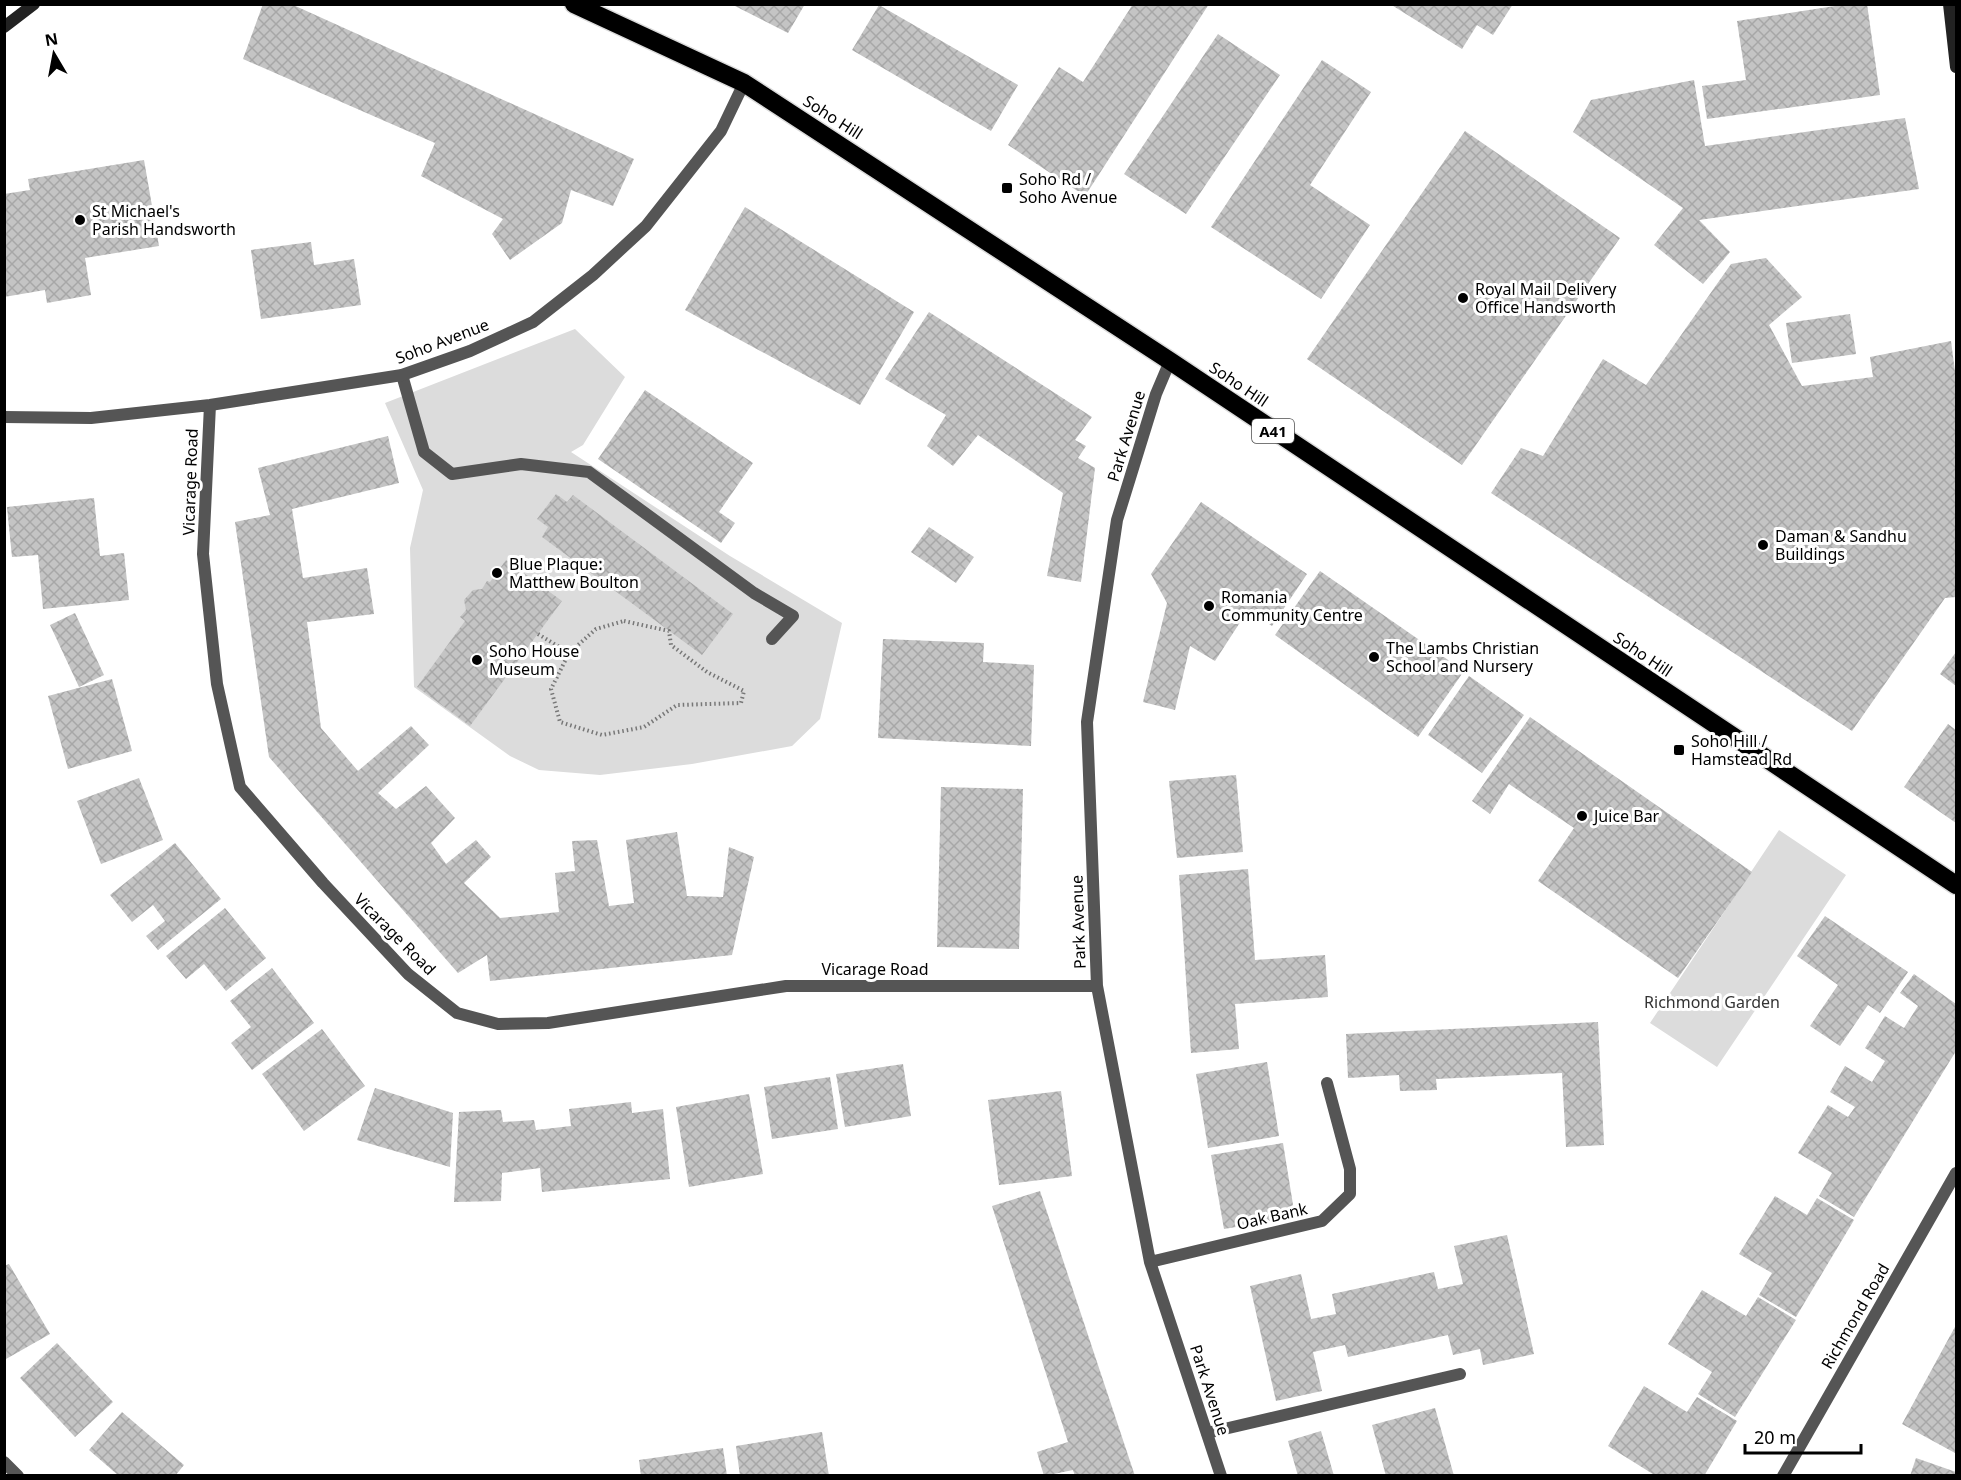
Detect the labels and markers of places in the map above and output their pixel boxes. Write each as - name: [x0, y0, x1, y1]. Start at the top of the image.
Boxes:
- place label: Soho Rd / Soho Avenue: [1019, 168, 1117, 208]
- marker: Soho Rd / Soho Avenue: [1000, 181, 1014, 195]
- place label: St Michael's Parish Handsworth: [92, 200, 236, 240]
- marker: St Michael's Parish Handsworth: [73, 213, 87, 227]
- place label: Royal Mail Delivery Office Handsworth: [1475, 278, 1617, 318]
- marker: Royal Mail Delivery Office Handsworth: [1456, 291, 1470, 305]
- place label: Daman & Sandhu Buildings: [1775, 525, 1907, 565]
- marker: Daman & Sandhu Buildings: [1756, 538, 1770, 552]
- place label: Blue Plaque: Matthew Boulton: [509, 553, 639, 593]
- marker: Blue Plaque: Matthew Boulton: [490, 566, 504, 580]
- place label: Romania Community Centre: [1221, 586, 1363, 626]
- marker: Romania Community Centre: [1202, 599, 1216, 613]
- place label: The Lambs Christian School and Nursery: [1386, 637, 1539, 677]
- place label: Soho House Museum: [489, 640, 579, 680]
- marker: The Lambs Christian School and Nursery: [1367, 650, 1381, 664]
- marker: Soho House Museum: [470, 653, 484, 667]
- place label: Soho Hill / Hamstead Rd: [1691, 730, 1792, 770]
- marker: Soho Hill / Hamstead Rd: [1672, 743, 1686, 757]
- place label: Juice Bar: [1592, 805, 1660, 827]
- marker: Juice Bar: [1575, 809, 1589, 823]

